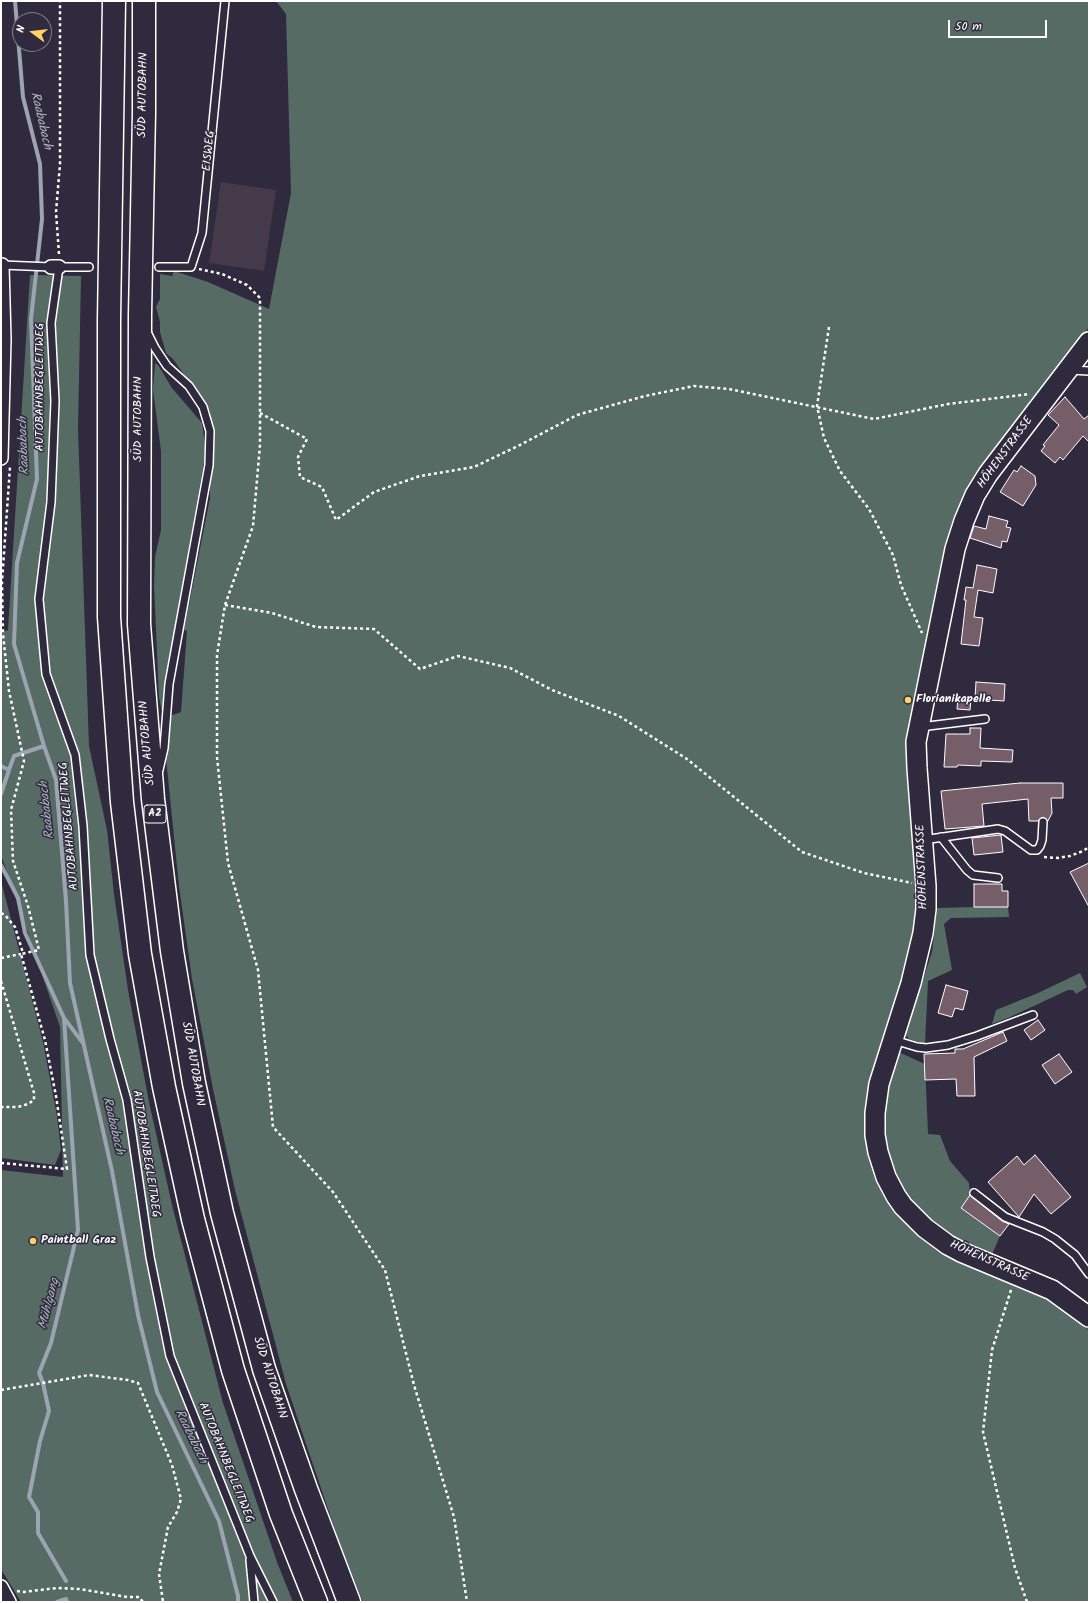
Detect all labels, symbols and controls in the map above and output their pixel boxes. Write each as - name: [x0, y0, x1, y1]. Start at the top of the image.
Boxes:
- north arrow: [12, 12, 52, 52]
- scale bar: [950, 12, 1049, 38]
- text: 50 m: [955, 17, 982, 36]
- text: N: [12, 23, 31, 35]
- street label: SÜD AUTOBAHN: [136, 52, 152, 138]
- water label: Raababach: [26, 91, 54, 151]
- street label: EISWEG: [201, 130, 219, 172]
- street label: AUTOBAHNBEGLEITWEG: [34, 323, 48, 451]
- street label: SÜD AUTOBAHN: [132, 376, 146, 462]
- street label: HÖHENSTRASSE: [975, 414, 1037, 492]
- water label: Raababach: [16, 417, 34, 475]
- place label: Florianikapelle: [916, 693, 991, 707]
- marker: Florianikapelle: [903, 695, 913, 705]
- street label: SÜD AUTOBAHN: [137, 700, 159, 786]
- street label: AUTOBAHNBEGLEITWEG: [57, 761, 83, 891]
- water label: Raababach: [37, 780, 59, 840]
- road number: A2: [144, 805, 166, 823]
- street label: HÖHENSTRASSE: [914, 824, 932, 910]
- street label: SÜD AUTOBAHN: [177, 1021, 207, 1107]
- street label: AUTOBAHNBEGLEITWEG: [128, 1089, 162, 1219]
- water label: Raababach: [98, 1096, 126, 1156]
- place label: Paintball Graz: [41, 1234, 116, 1248]
- marker: Paintball Graz: [28, 1236, 38, 1246]
- street label: HÖHENSTRASSE: [947, 1238, 1031, 1286]
- water label: Mühlgang: [36, 1277, 64, 1331]
- street label: SÜD AUTOBAHN: [249, 1335, 289, 1421]
- street label: AUTOBAHNBEGLEITWEG: [194, 1401, 256, 1525]
- water label: Raababach: [170, 1407, 210, 1467]

